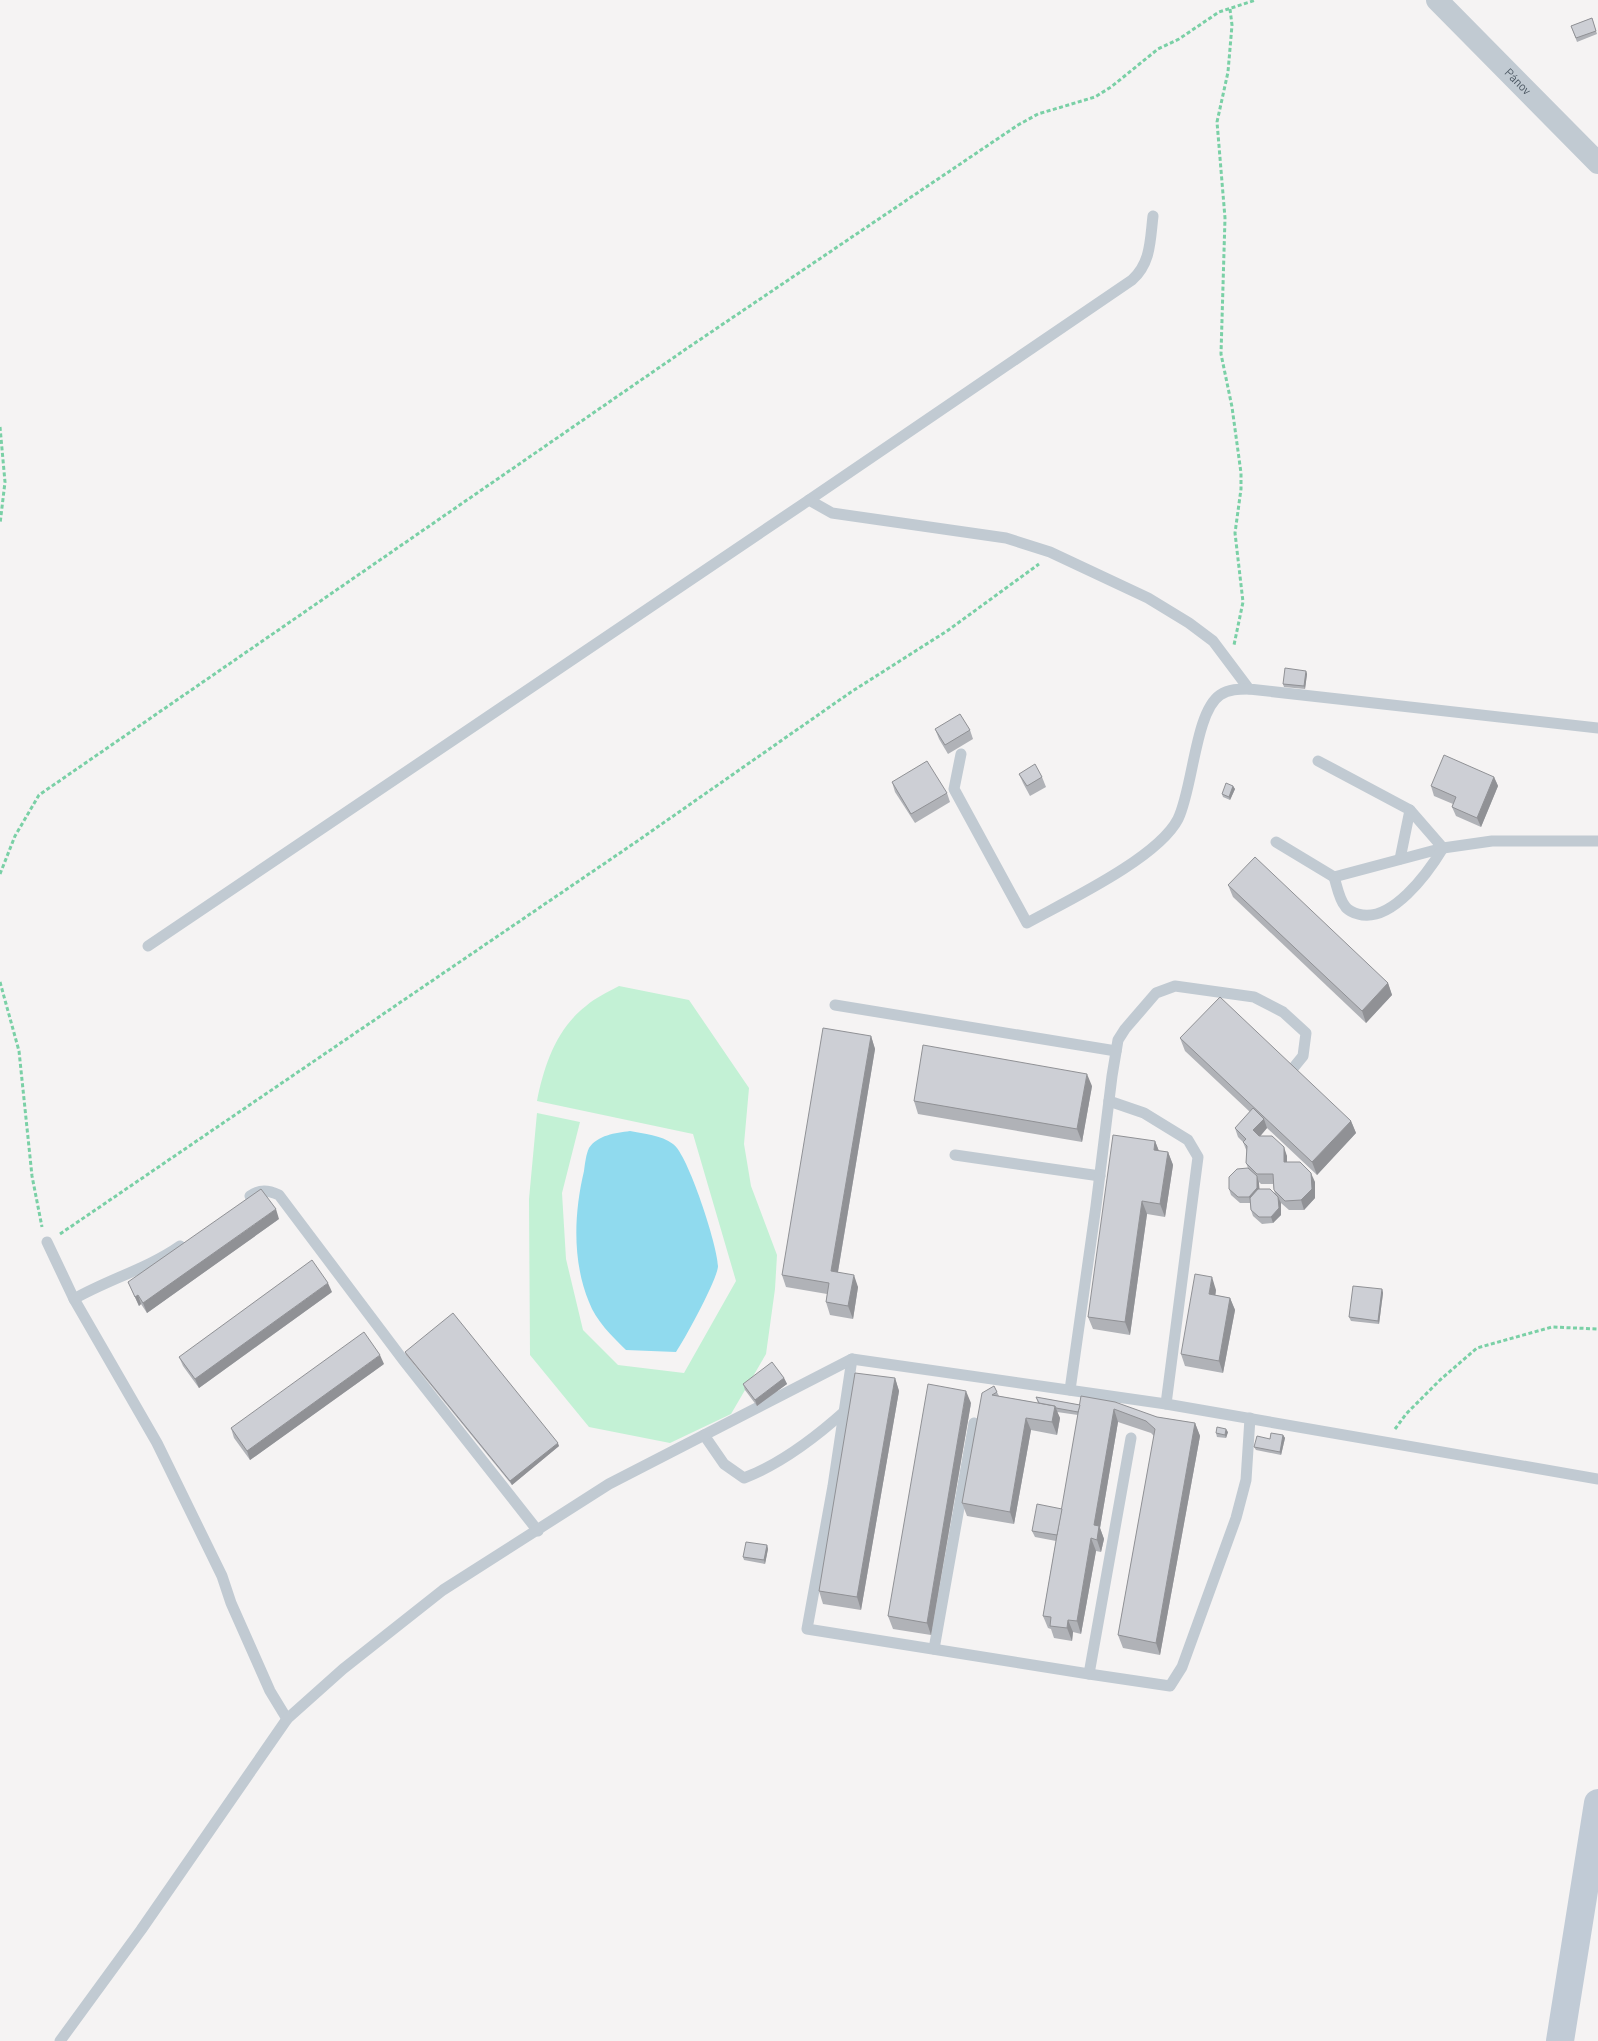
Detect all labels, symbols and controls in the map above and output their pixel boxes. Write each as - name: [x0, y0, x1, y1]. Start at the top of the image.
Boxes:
- street label: Pánov: [1502, 65, 1535, 97]

